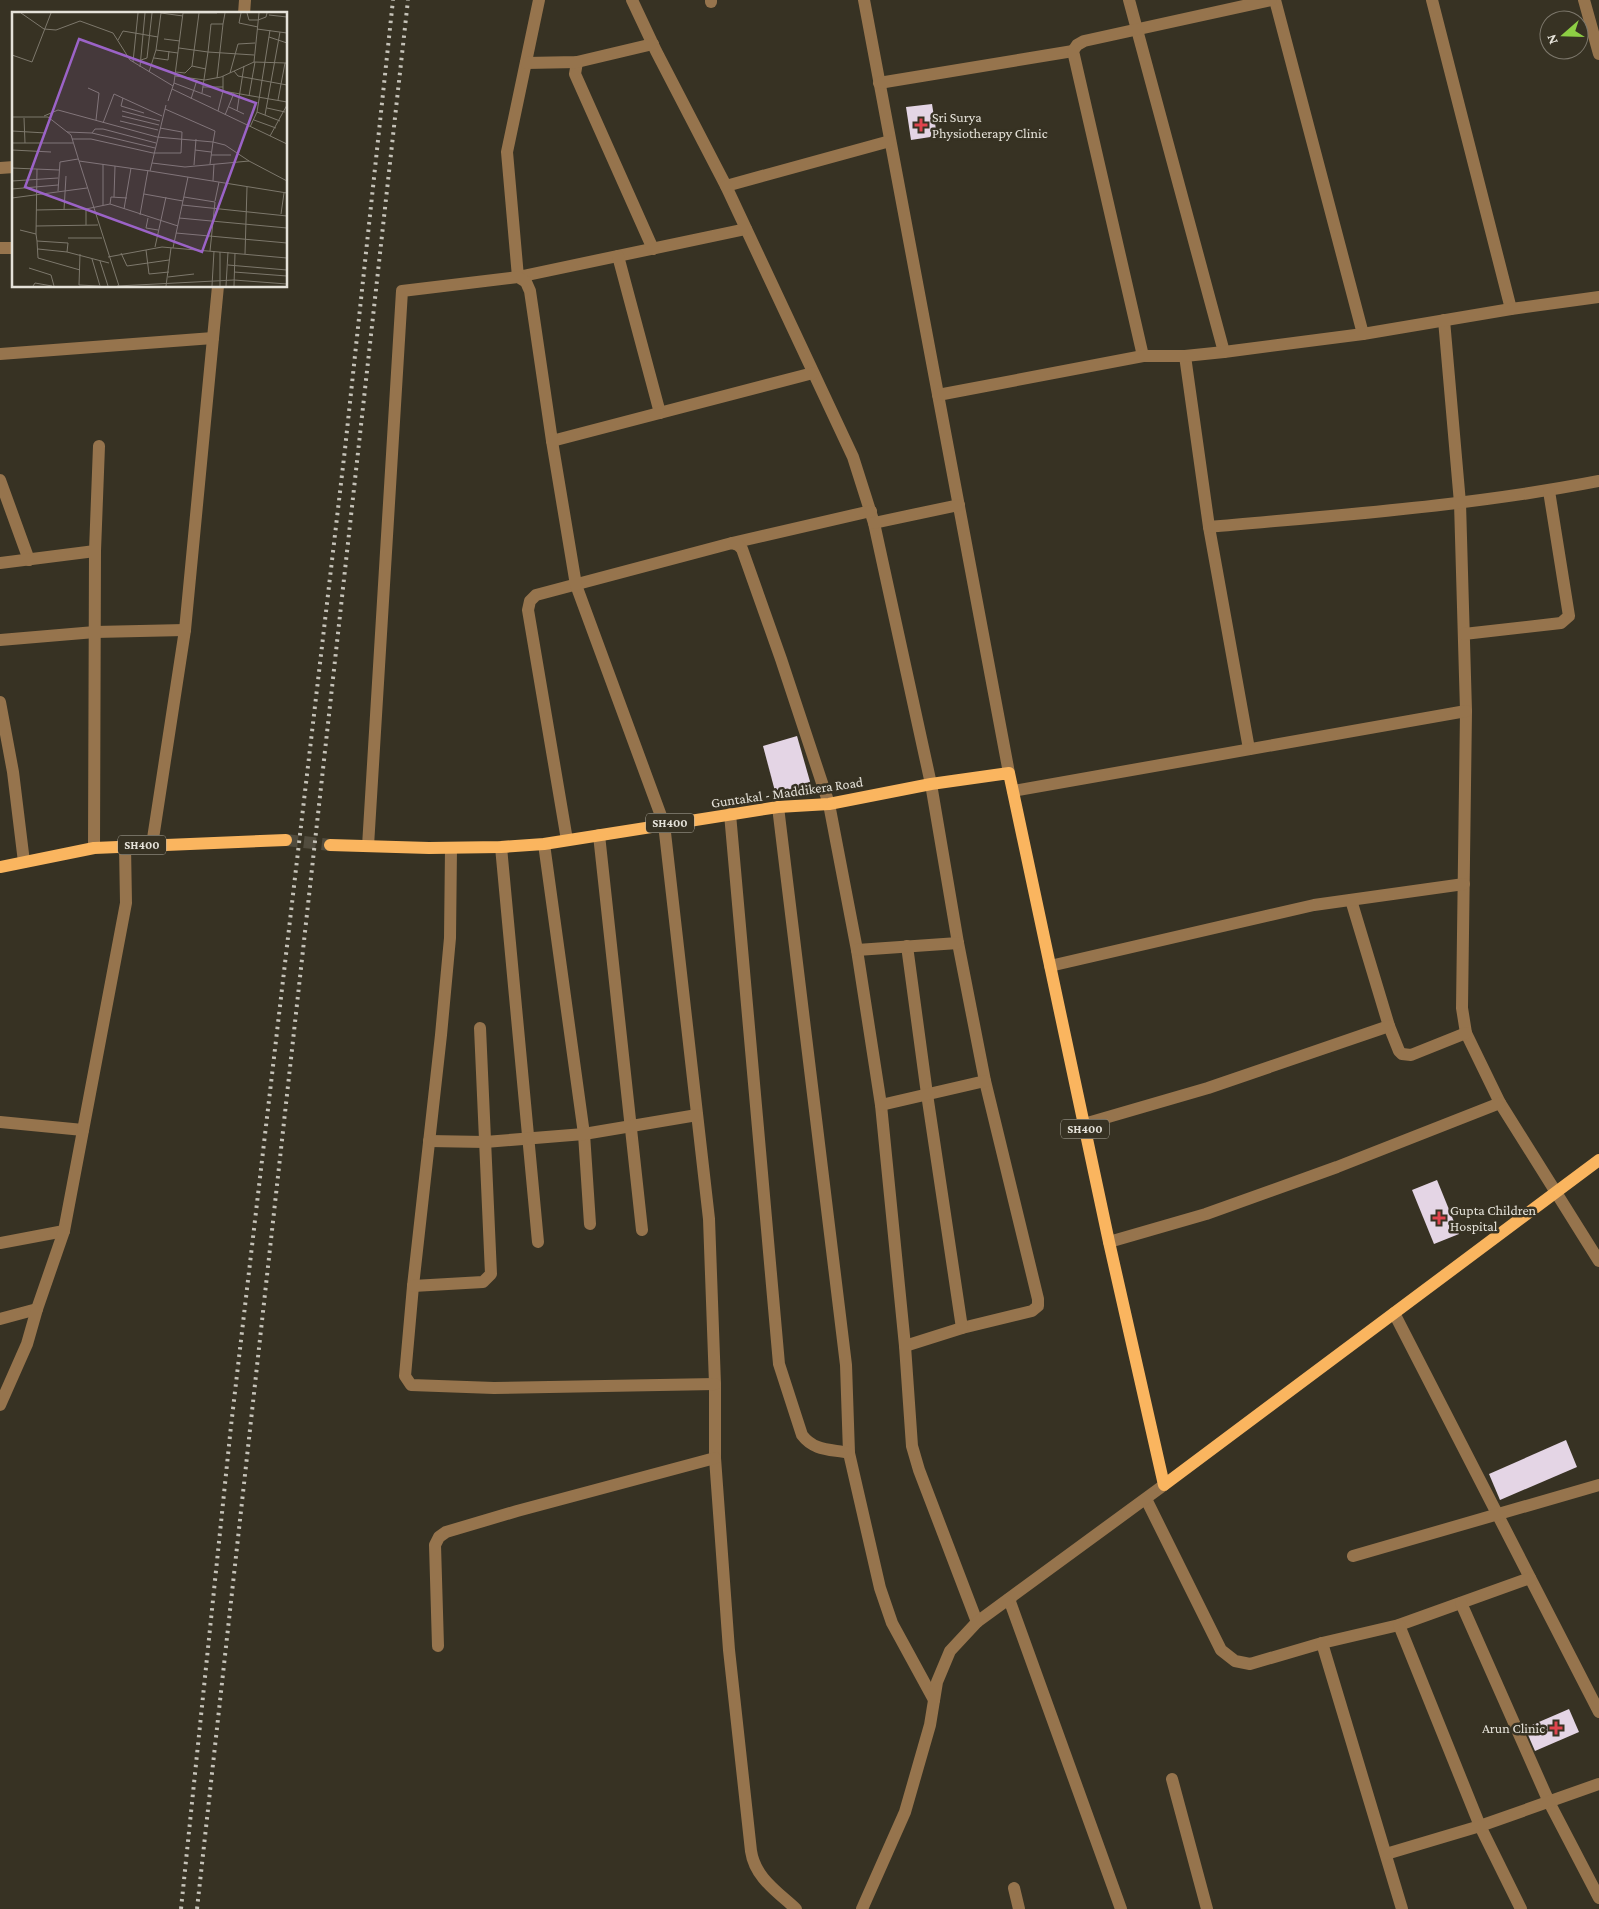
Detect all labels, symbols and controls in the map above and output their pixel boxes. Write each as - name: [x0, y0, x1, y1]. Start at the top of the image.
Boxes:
- north arrow: [1539, 10, 1589, 60]
- inset map: [12, 12, 288, 288]
- text: N: [1542, 32, 1561, 47]
- place label: Sri Surya Physiotherapy Clinic: [932, 109, 1048, 141]
- marker: Sri Surya Physiotherapy Clinic: [914, 118, 928, 132]
- street label: Guntakal - Maddikera Road: [710, 773, 865, 811]
- road number: SH400: [646, 814, 694, 832]
- road number: SH400: [118, 836, 166, 854]
- road number: SH400: [1061, 1120, 1109, 1138]
- place label: Gupta Children Hospital: [1450, 1202, 1537, 1234]
- marker: Gupta Children Hospital: [1432, 1211, 1446, 1225]
- place label: Arun Clinic: [1482, 1720, 1545, 1736]
- marker: Arun Clinic: [1549, 1721, 1563, 1735]

